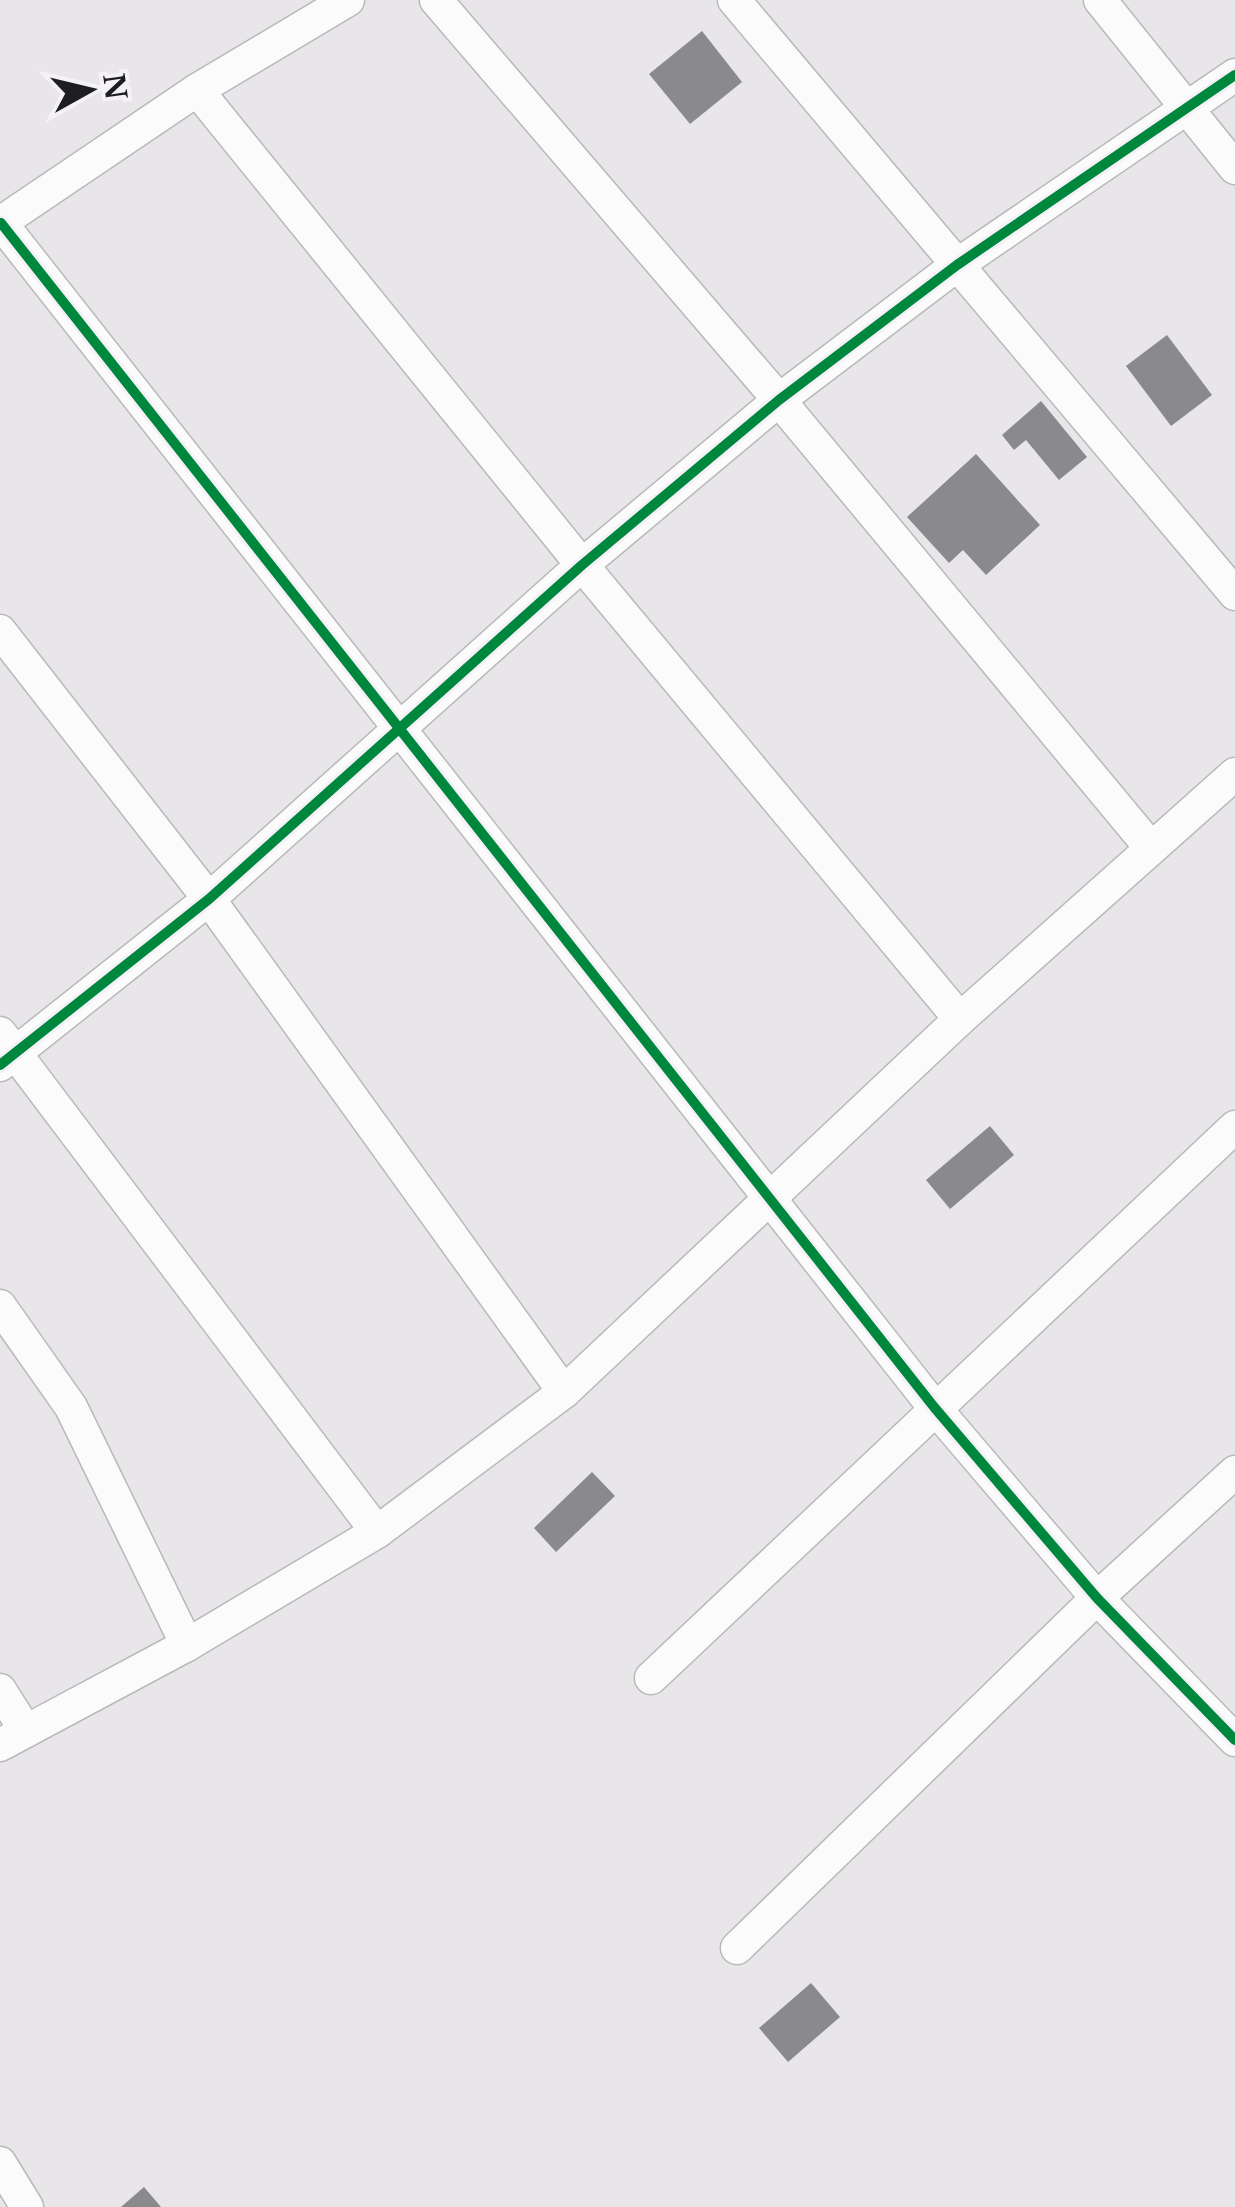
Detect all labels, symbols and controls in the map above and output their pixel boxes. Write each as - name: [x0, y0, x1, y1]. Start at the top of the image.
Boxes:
- north arrow: [40, 40, 140, 140]
- text: N: [95, 71, 133, 102]

